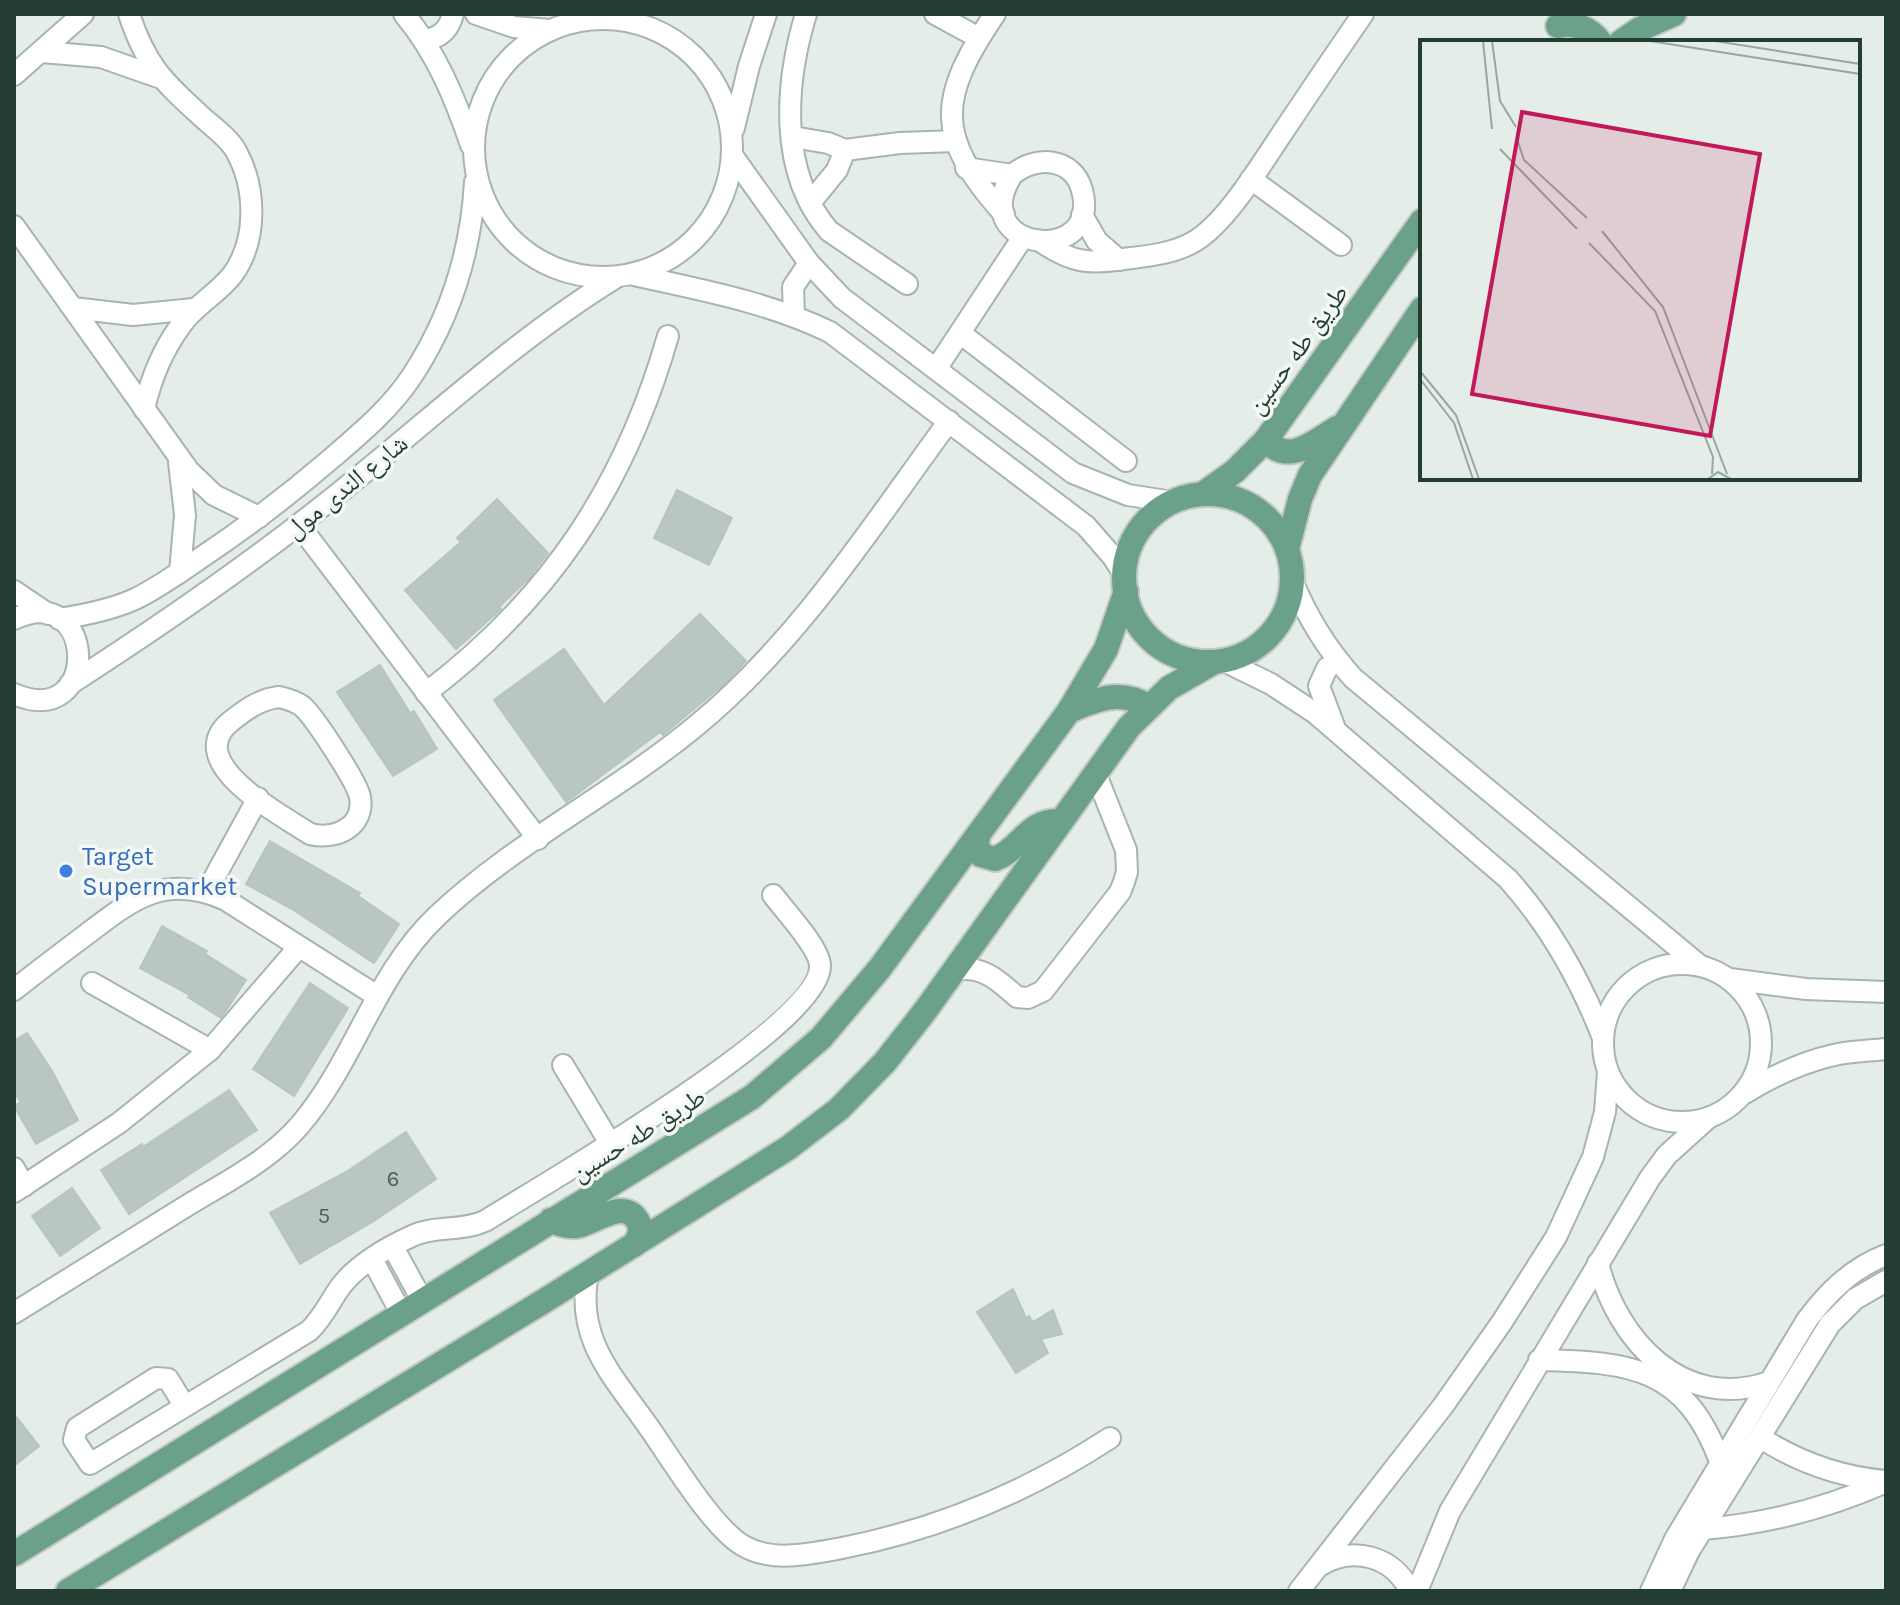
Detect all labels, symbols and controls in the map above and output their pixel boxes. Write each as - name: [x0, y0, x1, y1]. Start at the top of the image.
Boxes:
- inset map: [1420, 40, 1860, 480]
- street label: طريق طه حسين: [1240, 278, 1355, 420]
- street label: شارع الندى مول: [279, 427, 414, 545]
- place label: Target Supermarket: [82, 841, 237, 902]
- marker: Target Supermarket: [57, 862, 75, 880]
- street label: طريق طه حسين: [565, 1081, 711, 1188]
- house number: 6: [387, 1166, 399, 1192]
- house number: 5: [318, 1203, 330, 1229]

